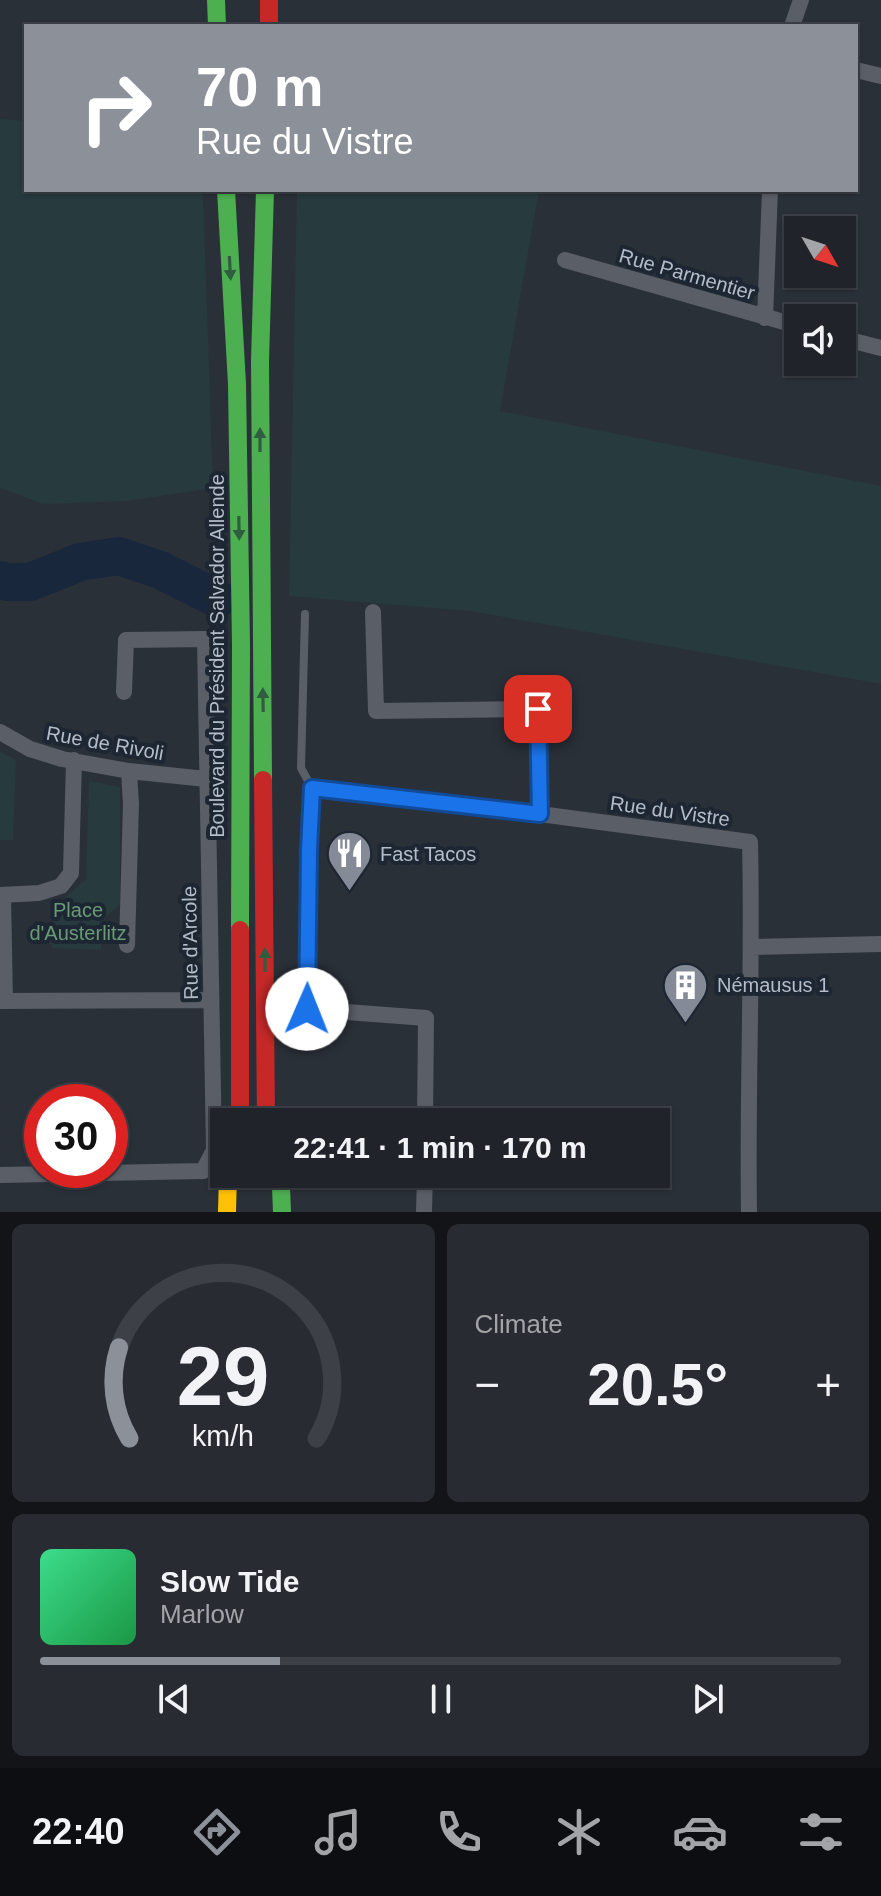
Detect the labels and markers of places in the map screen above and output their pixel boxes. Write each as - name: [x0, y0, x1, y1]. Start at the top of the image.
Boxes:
- pin: [504, 675, 572, 743]
- restaurant icon: Fast Tacos: [325, 830, 373, 893]
- place label: Fast Tacos: [380, 843, 476, 865]
- building icon: Némausus 1: [662, 961, 710, 1024]
- place label: Némausus 1: [717, 974, 829, 996]

